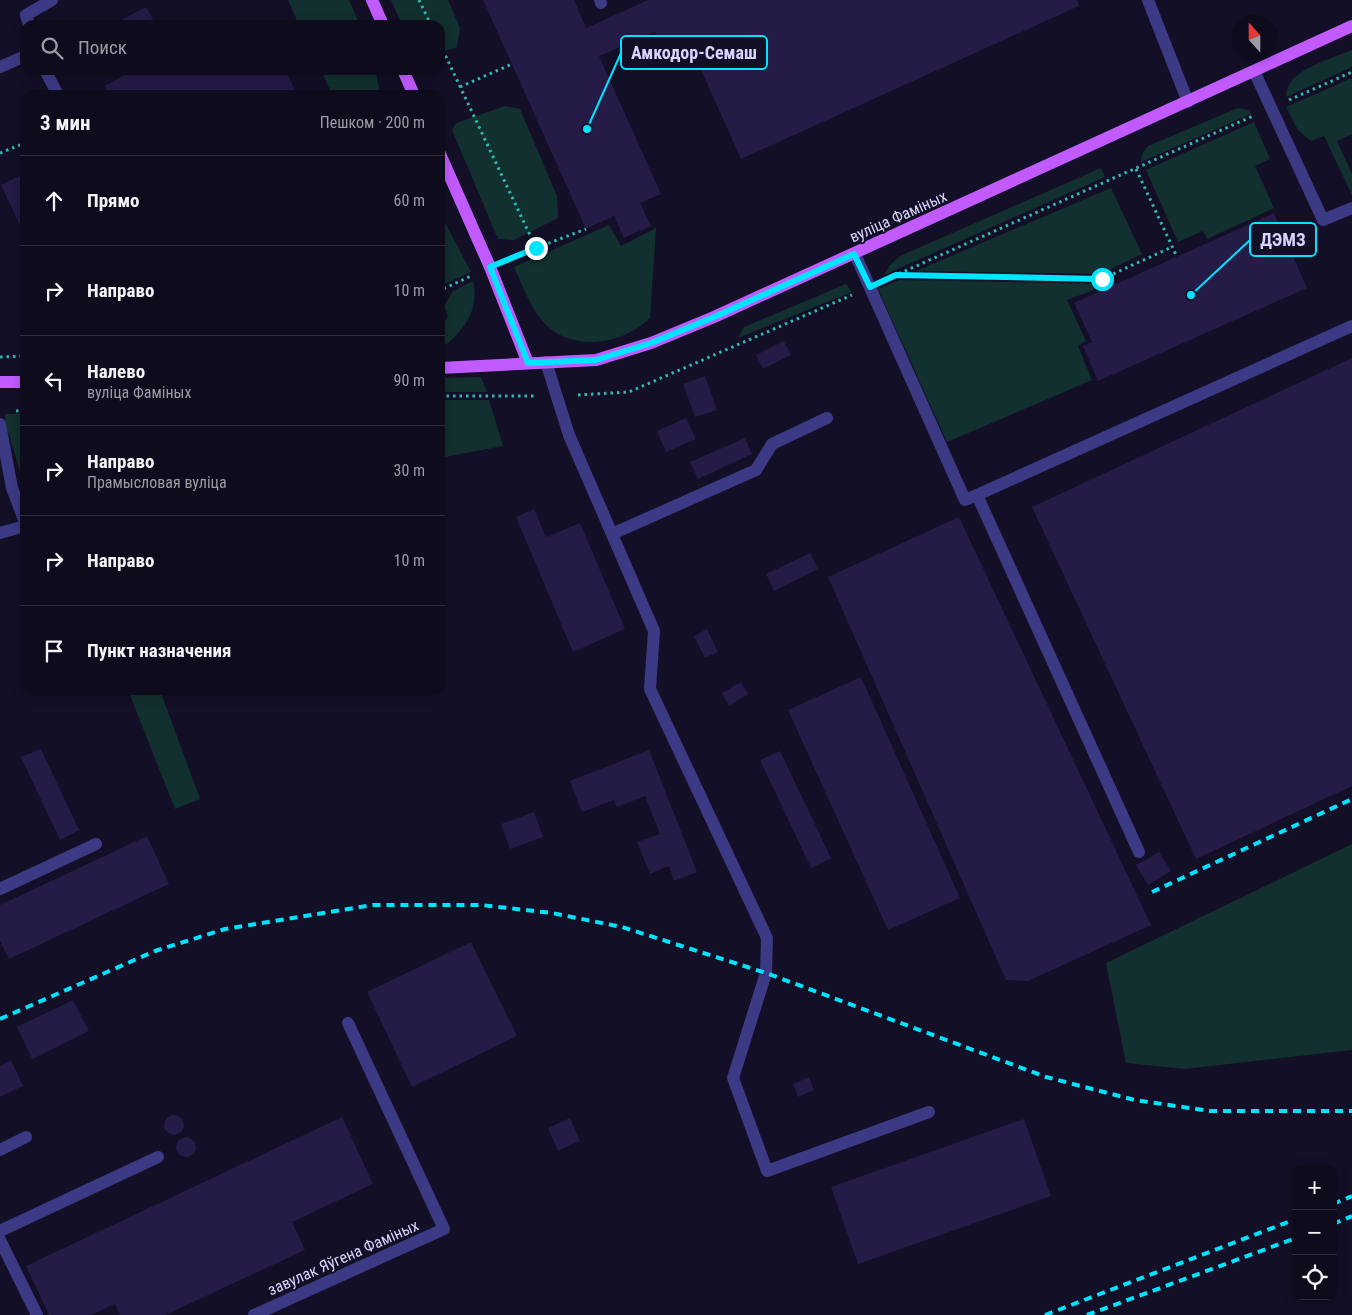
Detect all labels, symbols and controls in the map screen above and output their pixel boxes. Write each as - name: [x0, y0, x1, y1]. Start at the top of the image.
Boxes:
- north arrow: [1232, 15, 1277, 60]
- search box: [20, 20, 445, 75]
- icon: search: [38, 34, 66, 62]
- text: Поиск: [78, 36, 127, 59]
- callout: Амкодор-Семаш: [621, 36, 767, 69]
- text: Амкодор-Семаш: [631, 42, 757, 63]
- text: 3 мин: [40, 111, 90, 135]
- text: Пешком · 200 m: [320, 113, 425, 132]
- icon: ahead: [40, 187, 68, 215]
- street label: вуліца Фаміных: [847, 187, 950, 246]
- text: Прямо: [87, 189, 140, 212]
- text: 60 m: [393, 191, 425, 210]
- callout: ДЭМЗ: [1250, 223, 1316, 256]
- text: ДЭМЗ: [1260, 229, 1306, 250]
- route end: [525, 237, 548, 260]
- route start: [1091, 268, 1114, 291]
- icon: right: [40, 277, 68, 305]
- text: Направо: [87, 279, 154, 302]
- text: 10 m: [393, 281, 425, 300]
- text: Налево: [87, 360, 145, 383]
- icon: left: [40, 367, 68, 395]
- text: 90 m: [393, 371, 425, 390]
- text: вуліца Фаміных: [87, 383, 191, 402]
- text: Направо: [87, 450, 154, 473]
- icon: right: [40, 457, 68, 485]
- text: 30 m: [393, 461, 425, 480]
- text: Прамысловая вуліца: [87, 473, 227, 492]
- icon: right: [40, 547, 68, 575]
- text: Направо: [87, 549, 154, 572]
- text: 10 m: [393, 551, 425, 570]
- icon: arrive: [40, 637, 68, 665]
- text: Пункт назначения: [87, 639, 231, 662]
- map controls: [1292, 1165, 1337, 1300]
- button: +: [1292, 1165, 1337, 1210]
- button: −: [1292, 1210, 1337, 1255]
- street label: завулак Яўгена Фаміных: [265, 1216, 422, 1299]
- button: locate: [1292, 1255, 1337, 1300]

